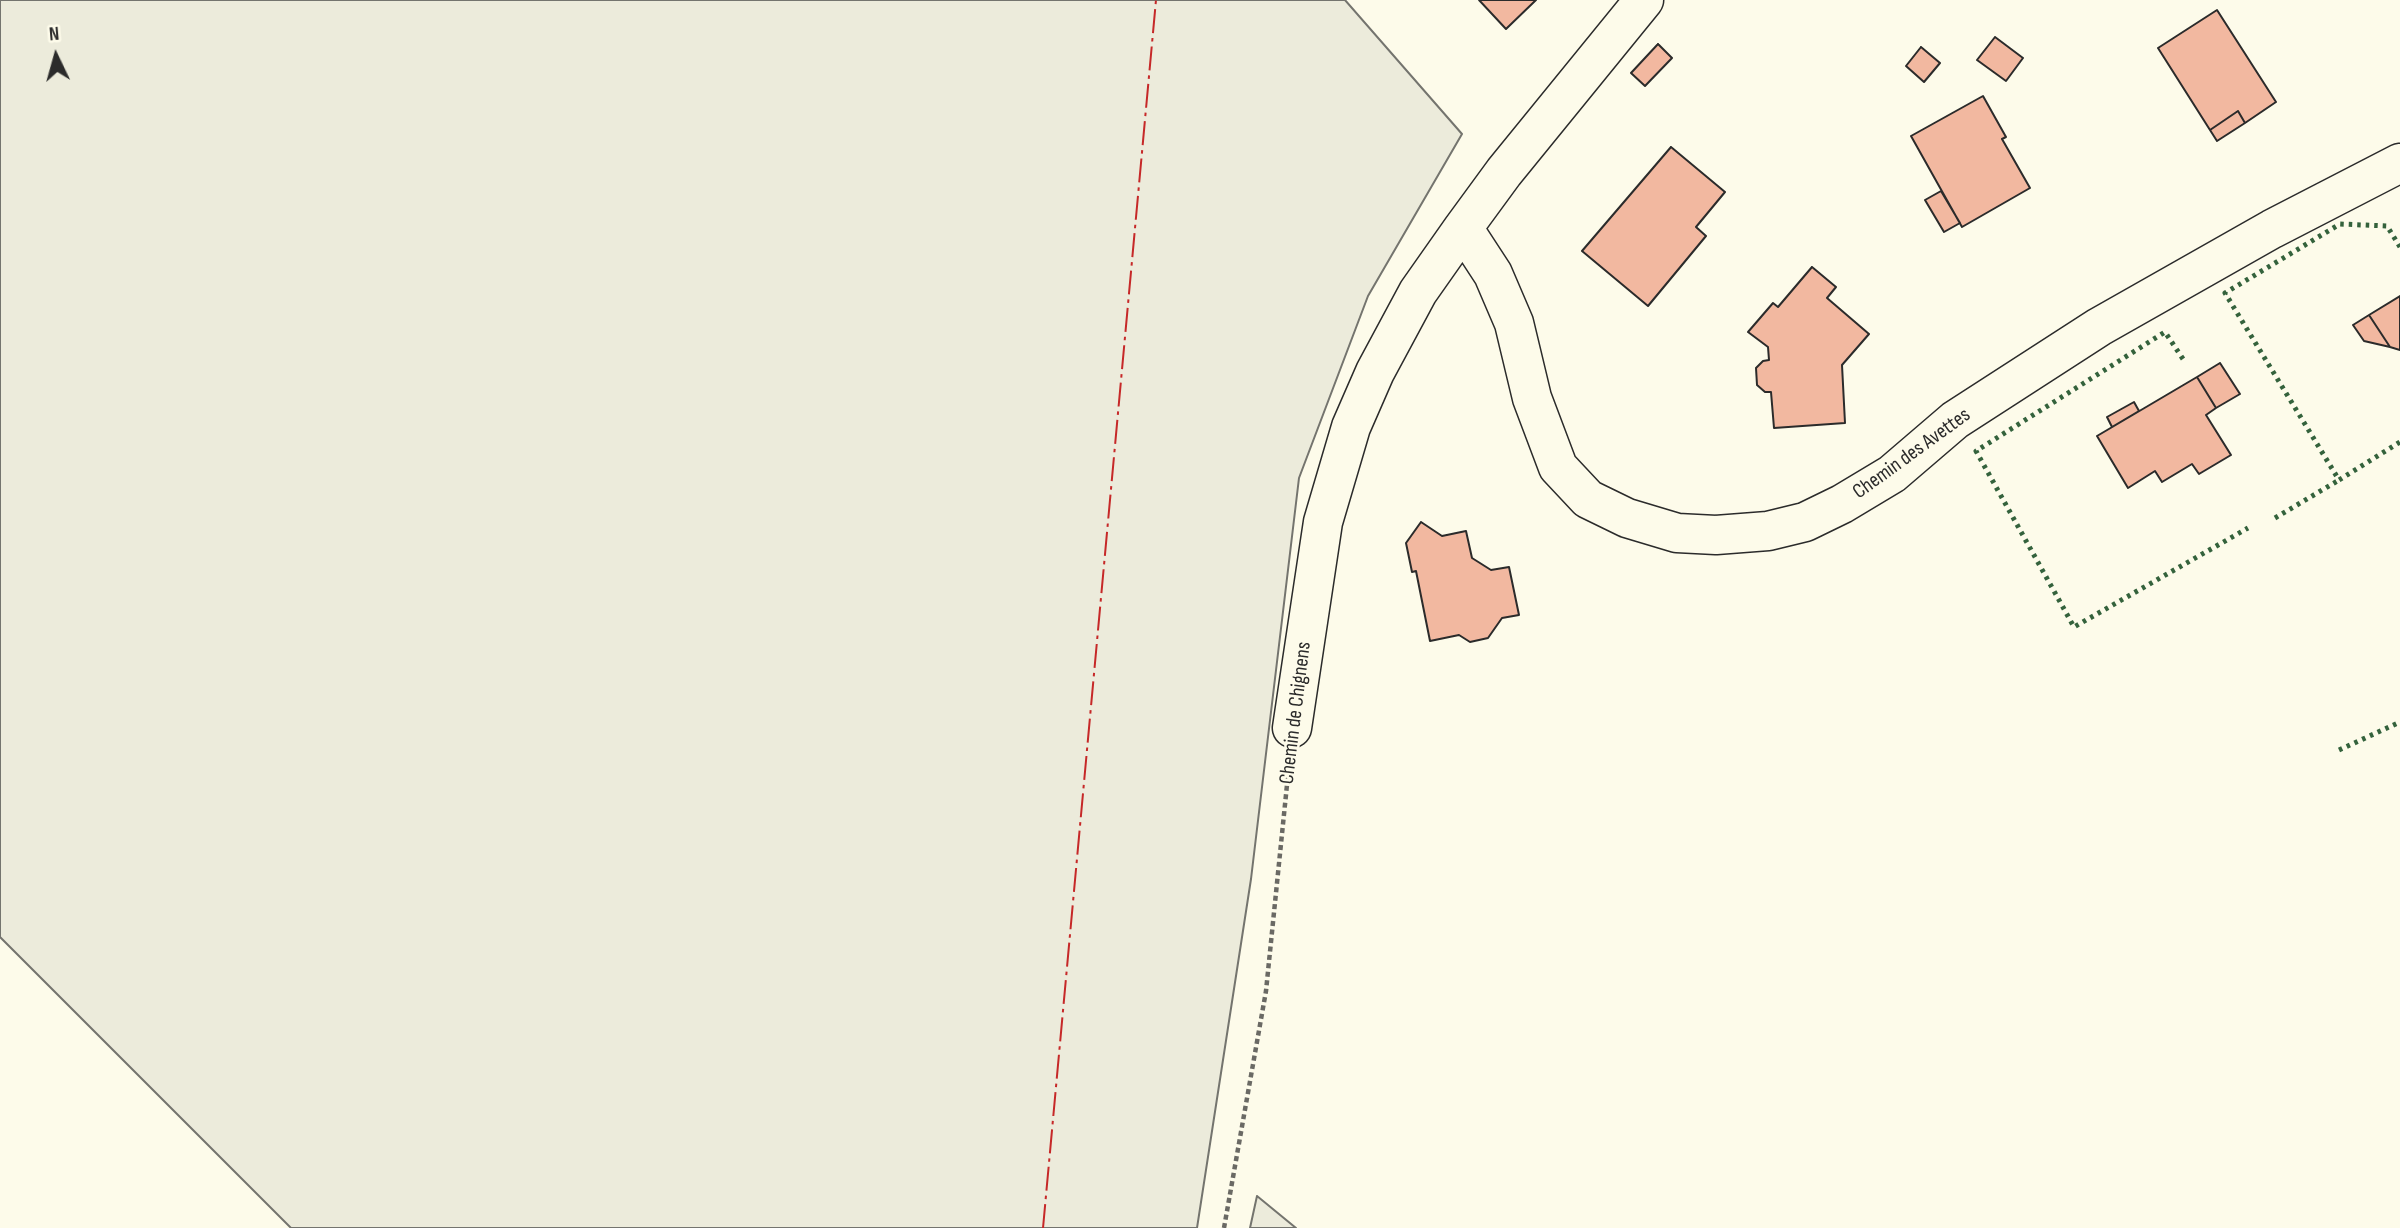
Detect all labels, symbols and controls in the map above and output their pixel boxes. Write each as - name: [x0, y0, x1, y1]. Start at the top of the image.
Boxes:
- north arrow: [21, 21, 91, 91]
- text: N: [48, 23, 60, 46]
- street label: Chemin des Avettes: [1848, 403, 1976, 505]
- street label: Chemin de Chignens: [1275, 640, 1317, 786]

